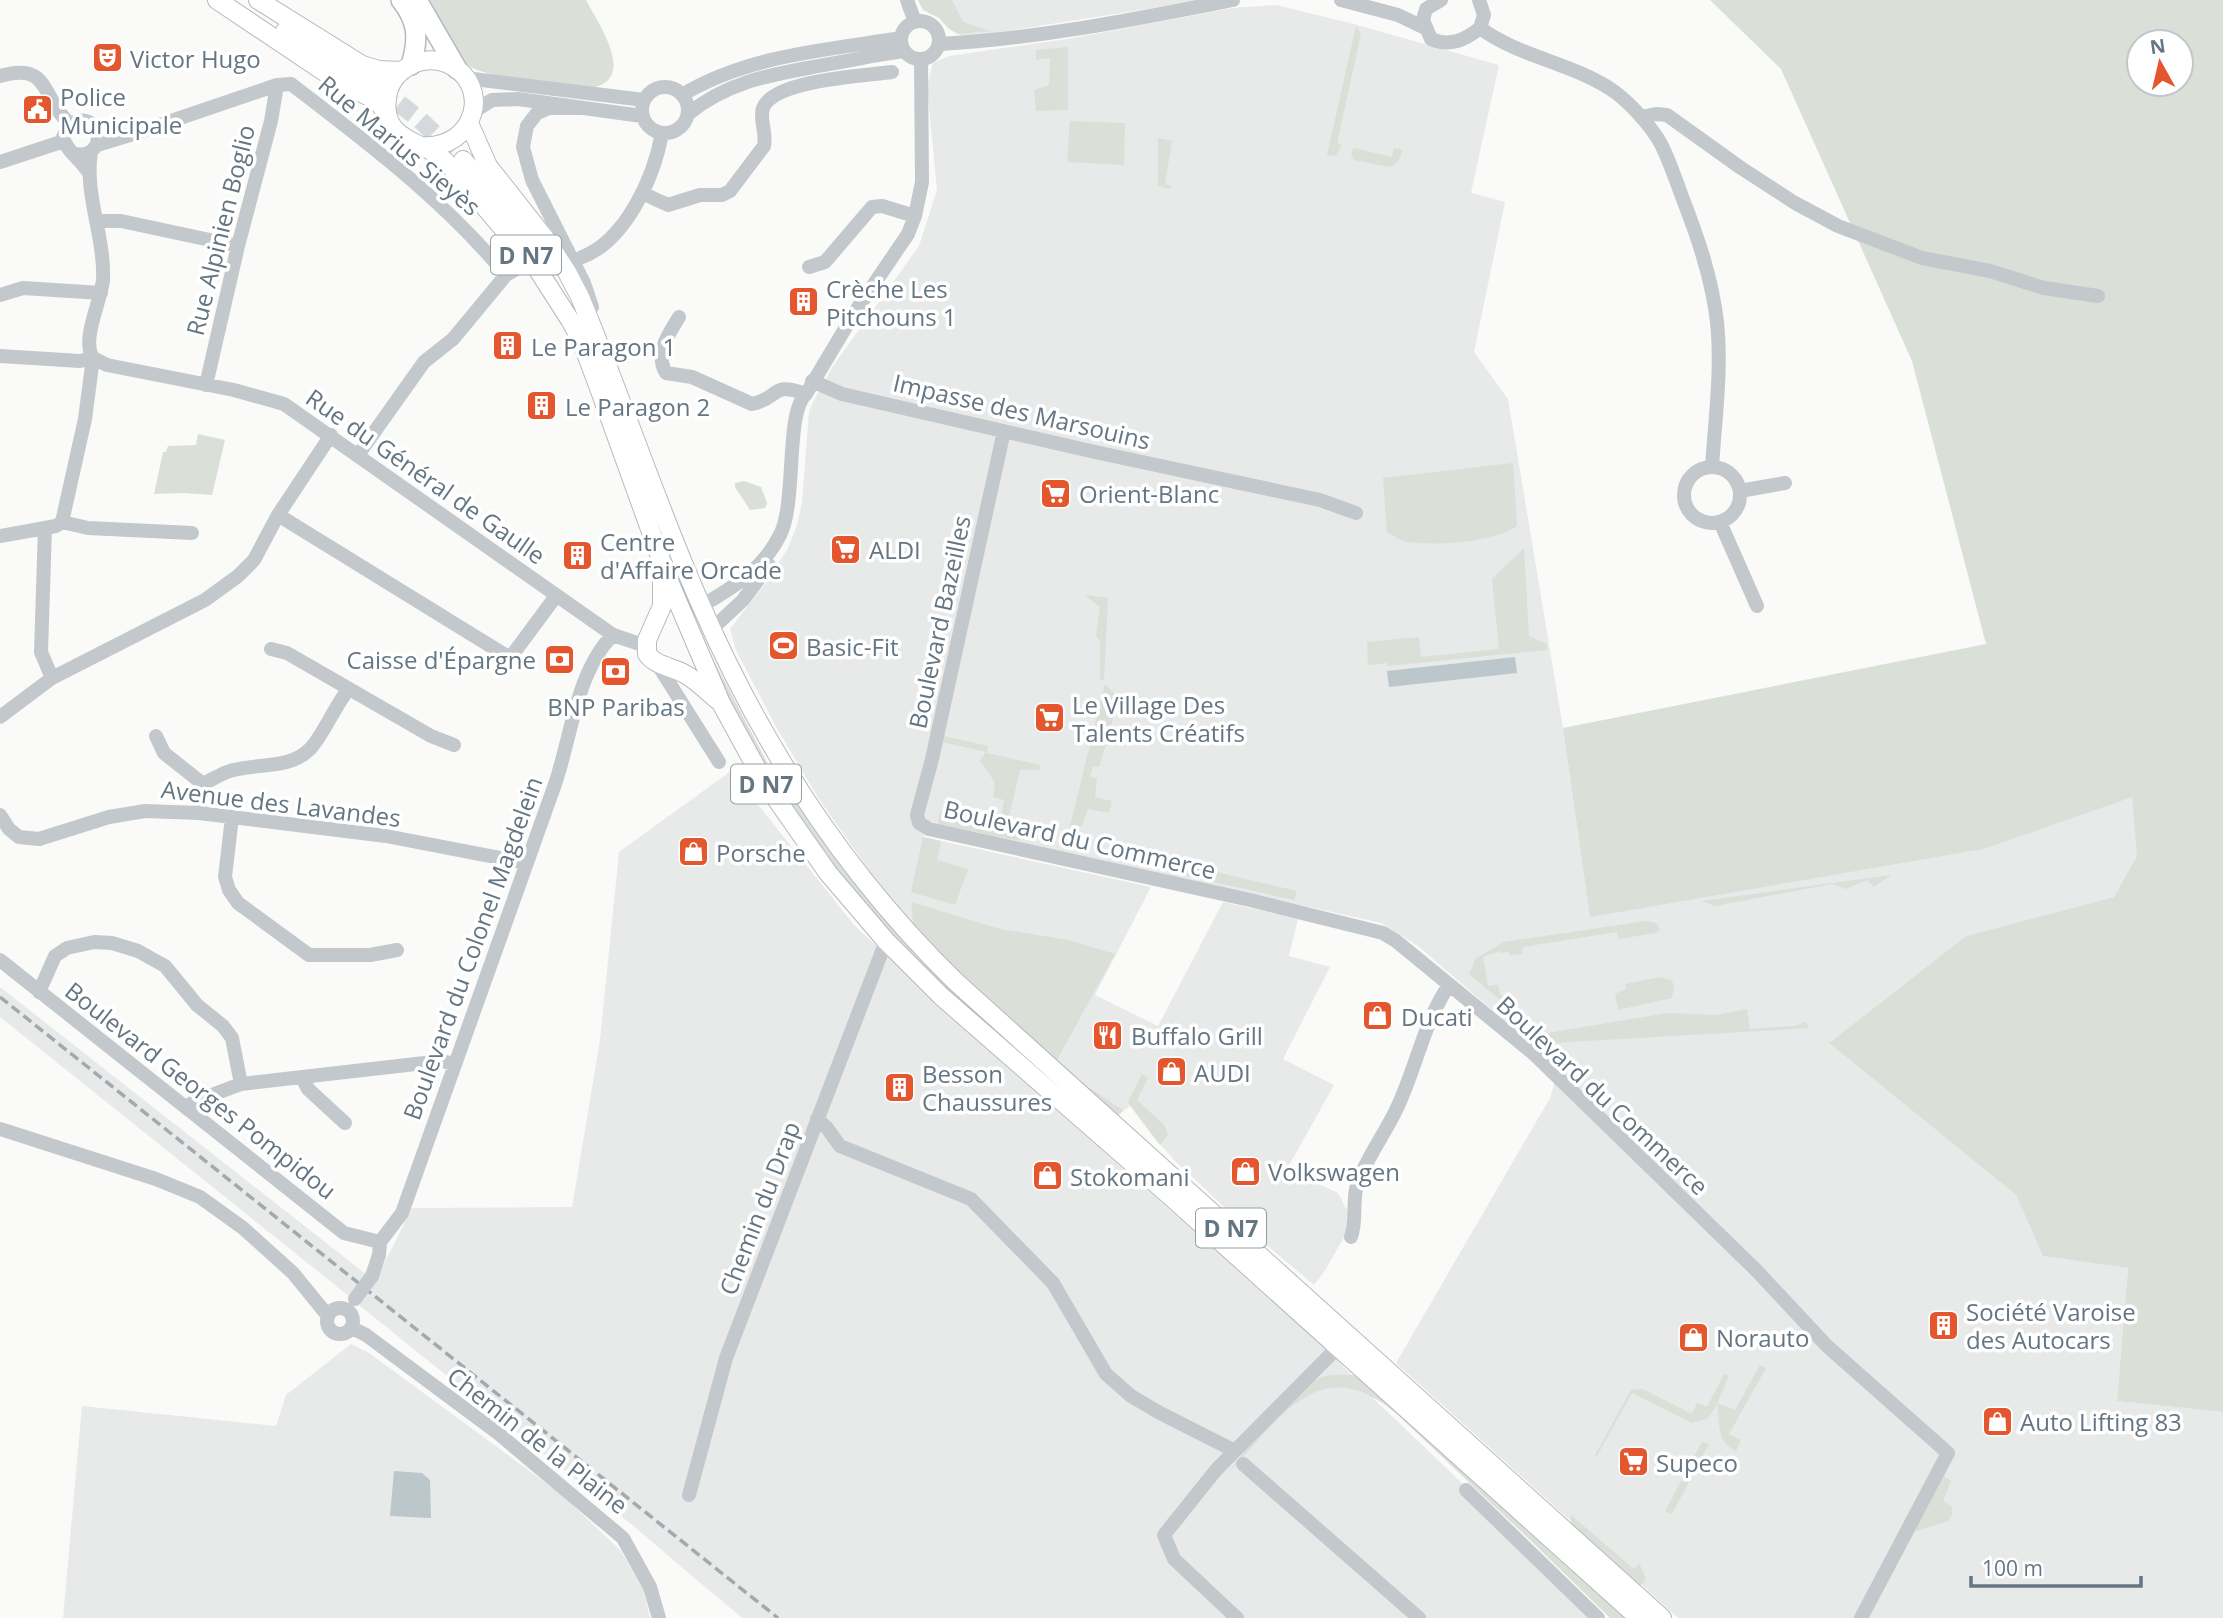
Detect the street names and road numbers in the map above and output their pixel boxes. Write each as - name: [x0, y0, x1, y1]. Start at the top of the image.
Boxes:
- street label: Rue Marius Sieyès: [312, 67, 488, 223]
- street label: Rue Alpinien Boglio: [178, 121, 262, 339]
- road number: D N7: [491, 236, 561, 274]
- street label: Impasse des Marsouins: [890, 365, 1154, 457]
- street label: Rue du Général de Gaulle: [300, 381, 552, 571]
- street label: Boulevard Bazeilles: [900, 512, 978, 732]
- road number: D N7: [731, 764, 801, 804]
- street label: Avenue des Lavandes: [159, 772, 403, 834]
- street label: Boulevard du Colonel Magdelein: [394, 772, 550, 1124]
- street label: Boulevard du Commerce: [941, 792, 1219, 886]
- street label: Boulevard Georges Pompidou: [59, 974, 343, 1206]
- street label: Boulevard du Commerce: [1490, 988, 1716, 1202]
- street label: Chemin du Drap: [711, 1116, 807, 1300]
- road number: D N7: [1196, 1208, 1266, 1247]
- street label: Chemin de la Plaine: [441, 1359, 635, 1521]

